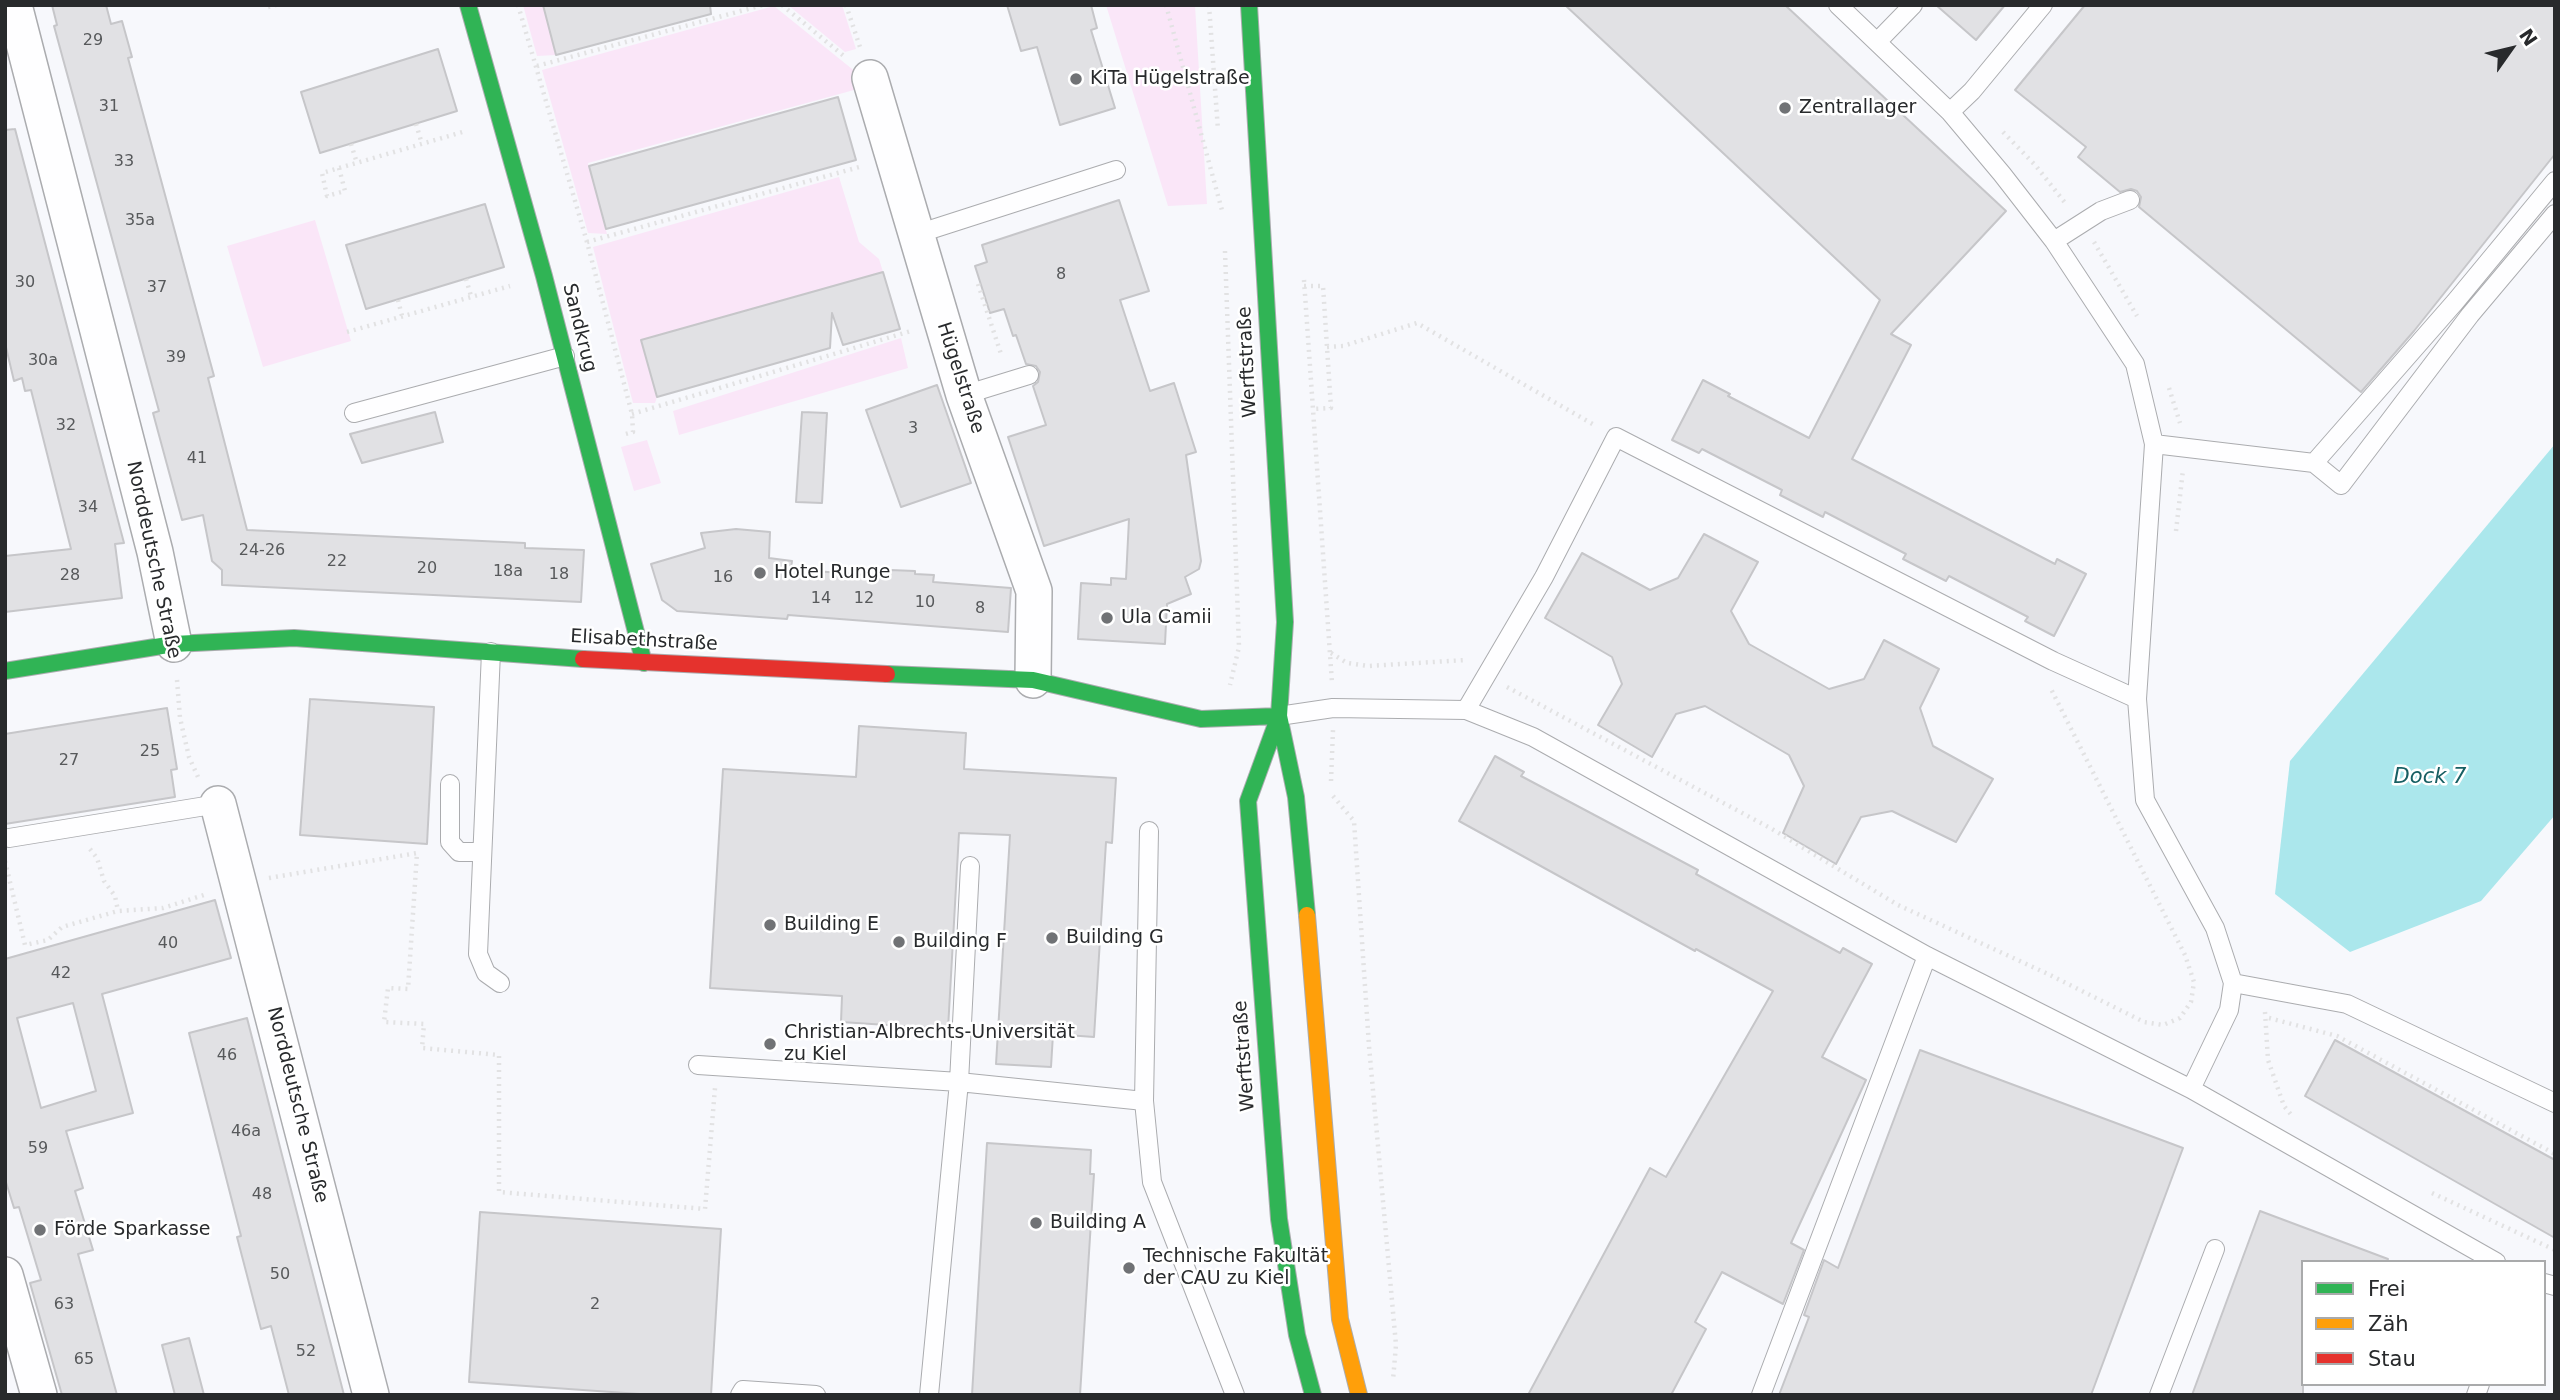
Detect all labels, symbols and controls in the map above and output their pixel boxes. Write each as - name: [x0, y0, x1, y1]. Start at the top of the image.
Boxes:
- north arrow: [2476, 14, 2546, 84]
- text: N: [2515, 25, 2542, 50]
- house number: 29: [83, 31, 103, 51]
- place label: KiTa Hügelstraße: [1090, 68, 1250, 90]
- marker: KiTa Hügelstraße: [1068, 71, 1084, 87]
- house number: 31: [99, 97, 119, 117]
- place label: Zentrallager: [1799, 97, 1916, 119]
- marker: Zentrallager: [1777, 100, 1793, 116]
- house number: 33: [114, 152, 134, 172]
- house number: 35a: [125, 211, 155, 231]
- house number: 8: [1056, 265, 1066, 285]
- house number: 30: [15, 273, 35, 293]
- house number: 37: [147, 278, 167, 298]
- street label: Sandkrug: [557, 281, 601, 375]
- street label: Werftstraße: [1234, 306, 1262, 418]
- street label: Hügelstraße: [931, 319, 989, 437]
- house number: 39: [166, 348, 186, 368]
- house number: 30a: [28, 351, 58, 371]
- house number: 32: [56, 416, 76, 436]
- house number: 3: [908, 419, 918, 439]
- house number: 41: [187, 449, 207, 469]
- street label: Norddeutsche Straße: [121, 459, 185, 661]
- house number: 34: [78, 498, 98, 518]
- house number: 24-26: [239, 541, 285, 561]
- house number: 22: [327, 552, 347, 572]
- house number: 20: [417, 559, 437, 579]
- house number: 18a: [493, 562, 523, 582]
- place label: Hotel Runge: [774, 562, 891, 584]
- house number: 18: [549, 565, 569, 585]
- marker: Hotel Runge: [752, 565, 768, 581]
- house number: 28: [60, 566, 80, 586]
- house number: 16: [713, 568, 733, 588]
- house number: 14: [811, 589, 831, 609]
- house number: 12: [854, 589, 874, 609]
- house number: 10: [915, 593, 935, 613]
- house number: 8: [975, 599, 985, 619]
- place label: Ula Camii: [1121, 607, 1212, 629]
- marker: Ula Camii: [1099, 610, 1115, 626]
- street label: Elisabethstraße: [570, 626, 718, 656]
- house number: 25: [140, 742, 160, 762]
- house number: 27: [59, 751, 79, 771]
- water label: Dock 7: [2394, 765, 2466, 791]
- place label: Building E: [784, 914, 879, 936]
- marker: Building E: [762, 917, 778, 933]
- place label: Building G: [1066, 927, 1164, 949]
- marker: Building G: [1044, 930, 1060, 946]
- place label: Building F: [913, 931, 1007, 953]
- house number: 40: [158, 934, 178, 954]
- marker: Building F: [891, 934, 907, 950]
- house number: 42: [51, 964, 71, 984]
- street label: Werftstraße: [1230, 1000, 1260, 1112]
- street label: Norddeutsche Straße: [262, 1005, 332, 1205]
- place label: Christian-Albrechts-Universität zu Kiel: [784, 1022, 1075, 1066]
- marker: Christian-Albrechts-Universität zu Kiel: [762, 1036, 778, 1052]
- house number: 46: [217, 1046, 237, 1066]
- house number: 46a: [231, 1122, 261, 1142]
- house number: 59: [28, 1139, 48, 1159]
- house number: 48: [252, 1185, 272, 1205]
- place label: Building A: [1050, 1212, 1146, 1234]
- marker: Building A: [1028, 1215, 1044, 1231]
- place label: Förde Sparkasse: [54, 1219, 211, 1241]
- marker: Förde Sparkasse: [32, 1222, 48, 1238]
- place label: Technische Fakultät der CAU zu Kiel: [1143, 1246, 1328, 1290]
- marker: Technische Fakultät der CAU zu Kiel: [1121, 1260, 1137, 1276]
- legend: [2301, 1260, 2546, 1386]
- house number: 50: [270, 1265, 290, 1285]
- text: Frei: [2368, 1277, 2405, 1301]
- house number: 63: [54, 1295, 74, 1315]
- house number: 2: [590, 1295, 600, 1315]
- text: Zäh: [2368, 1312, 2409, 1336]
- house number: 52: [296, 1342, 316, 1362]
- text: Stau: [2368, 1347, 2416, 1371]
- house number: 65: [74, 1350, 94, 1370]

